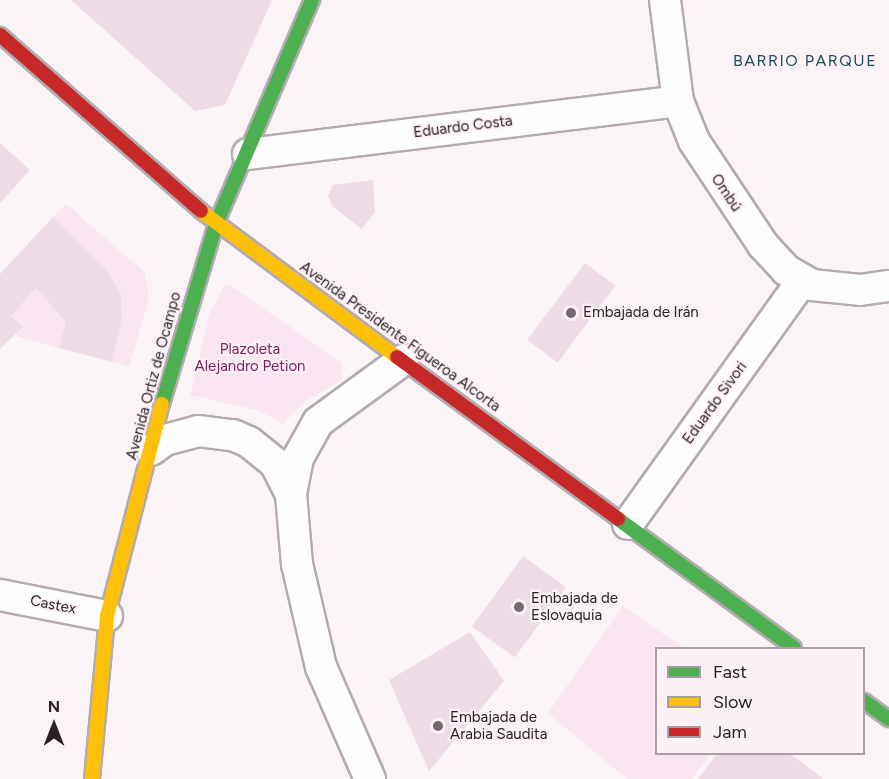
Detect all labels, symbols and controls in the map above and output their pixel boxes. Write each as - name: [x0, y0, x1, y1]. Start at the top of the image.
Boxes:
- district label: BARRIO PARQUE: [733, 51, 877, 71]
- street label: Eduardo Costa: [412, 112, 514, 142]
- street label: Ombú: [707, 171, 745, 215]
- street label: Avenida Presidente Figueroa Alcorta: [296, 258, 504, 416]
- street label: Avenida Ortiz de Ocampo: [123, 290, 185, 462]
- place label: Embajada de Irán: [583, 304, 699, 322]
- marker: Embajada de Irán: [564, 306, 578, 320]
- park label: Plazoleta Alejandro Petion: [195, 340, 305, 375]
- street label: Eduardo Sivori: [679, 358, 751, 448]
- place label: Embajada de Eslovaquia: [531, 589, 618, 624]
- street label: Castex: [29, 592, 77, 618]
- marker: Embajada de Eslovaquia: [512, 600, 526, 614]
- legend: [655, 647, 865, 755]
- text: Fast: [713, 661, 747, 683]
- text: Slow: [713, 691, 752, 713]
- north arrow: [24, 695, 84, 755]
- text: N: [48, 697, 60, 716]
- place label: Embajada de Arabia Saudita: [450, 708, 547, 743]
- marker: Embajada de Arabia Saudita: [431, 719, 445, 733]
- text: Jam: [713, 721, 747, 743]

